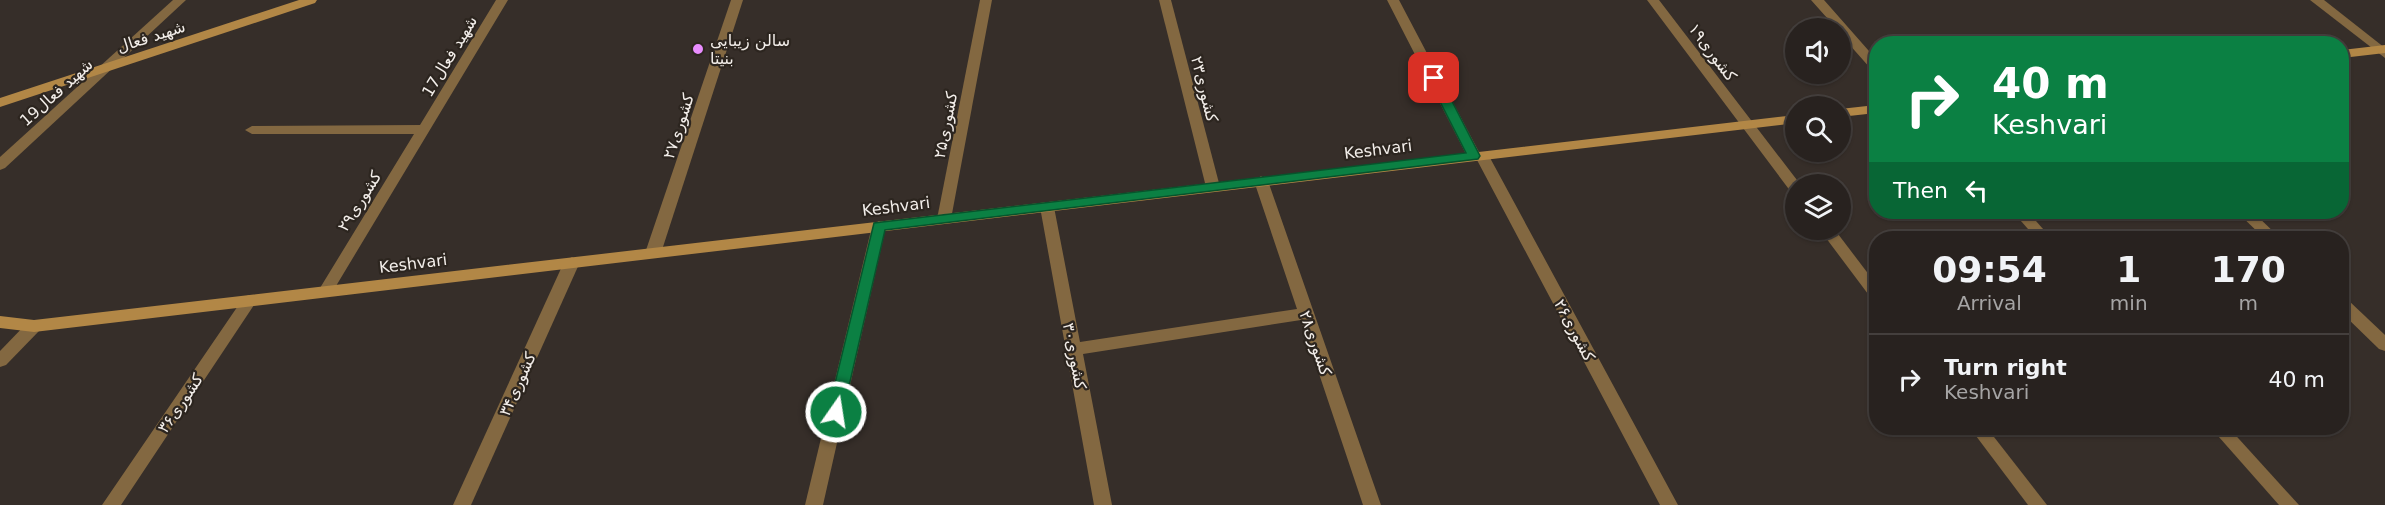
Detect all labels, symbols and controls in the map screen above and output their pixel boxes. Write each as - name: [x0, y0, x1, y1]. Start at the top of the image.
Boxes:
- street label: 17شهید فعال: [418, 12, 482, 101]
- street label: شهید فعال: [114, 16, 188, 57]
- map controls: [1785, 18, 1851, 240]
- button: sound: [1785, 18, 1851, 84]
- street label: ۱۹کشوری: [1684, 20, 1741, 86]
- place label: سالن زیبایی بنیتا: [710, 31, 790, 68]
- marker: سالن زیبایی بنیتا: [691, 42, 705, 56]
- pin: [1408, 52, 1459, 103]
- street label: کشوری۲۳: [1186, 54, 1222, 125]
- street label: 19شهید فعال: [16, 55, 97, 131]
- text: 40 m: [1992, 59, 2109, 108]
- icon: right: [1893, 60, 1971, 138]
- icon: arrive: [1417, 61, 1450, 94]
- street label: کشوری۲۵: [930, 90, 962, 160]
- street label: کشوری۲۷: [659, 91, 699, 162]
- button: search: [1785, 96, 1851, 162]
- text: Keshvari: [1992, 109, 2107, 140]
- street label: Keshvari: [1343, 136, 1413, 163]
- street label: کشوری۲۹: [333, 167, 386, 235]
- button: layers: [1785, 174, 1851, 240]
- icon: left: [1960, 174, 1993, 207]
- text: Then: [1893, 178, 1948, 203]
- street label: Keshvari: [861, 193, 931, 220]
- text: 09:54: [1932, 249, 2047, 290]
- text: 1: [2116, 249, 2141, 290]
- text: 170: [2211, 249, 2286, 290]
- street label: Keshvari: [378, 250, 448, 277]
- text: Arrival: [1957, 291, 2022, 315]
- text: min: [2110, 291, 2148, 315]
- text: m: [2239, 291, 2258, 315]
- street label: کشوری۲۶: [1549, 296, 1599, 365]
- street label: کشوری۲۸: [1295, 308, 1336, 379]
- street label: کشوری۳۰: [1058, 321, 1090, 392]
- street label: کشوری۳۴: [495, 349, 541, 419]
- text: Turn right: [1944, 355, 2067, 380]
- icon: right: [1893, 363, 1926, 396]
- text: 40 m: [2269, 367, 2325, 392]
- street label: کشوری۳۶: [154, 370, 208, 437]
- position arrow: [804, 380, 868, 444]
- text: Keshvari: [1944, 380, 2029, 404]

